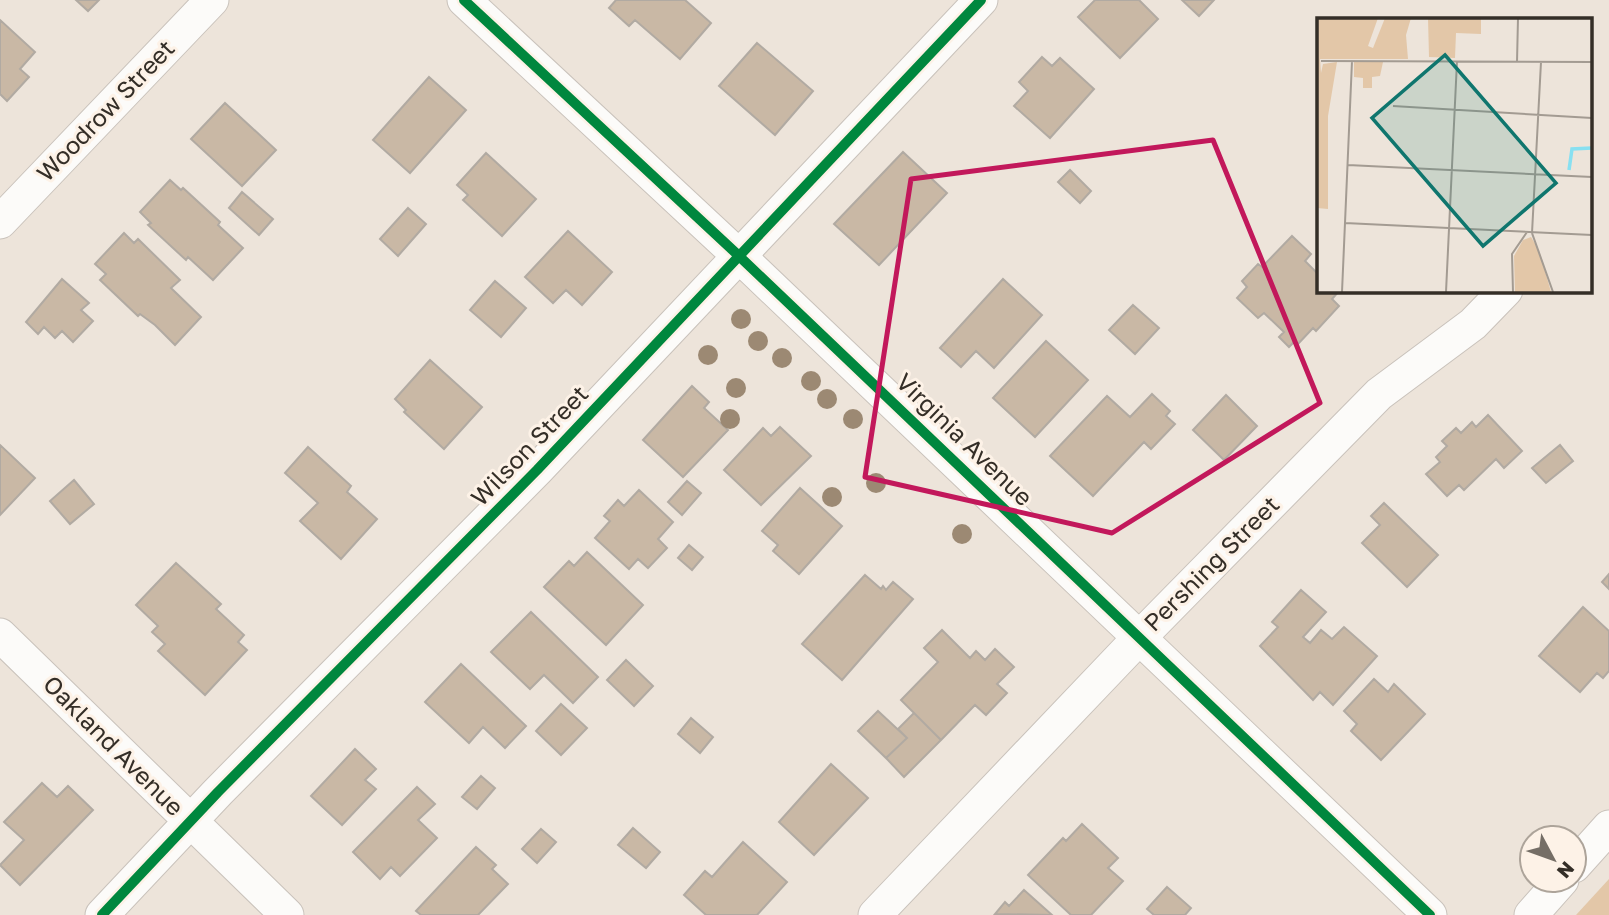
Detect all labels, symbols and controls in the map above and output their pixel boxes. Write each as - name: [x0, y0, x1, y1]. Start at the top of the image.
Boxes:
- inset map: [1317, 18, 1592, 292]
- street label: Woodrow Street: [30, 33, 180, 187]
- street label: Virginia Avenue: [891, 367, 1039, 511]
- street label: Wilson Street: [464, 379, 594, 511]
- street label: Pershing Street: [1137, 489, 1285, 637]
- street label: Oakland Avenue: [38, 669, 190, 821]
- north arrow: [1518, 824, 1588, 894]
- text: N: [1553, 857, 1580, 883]

